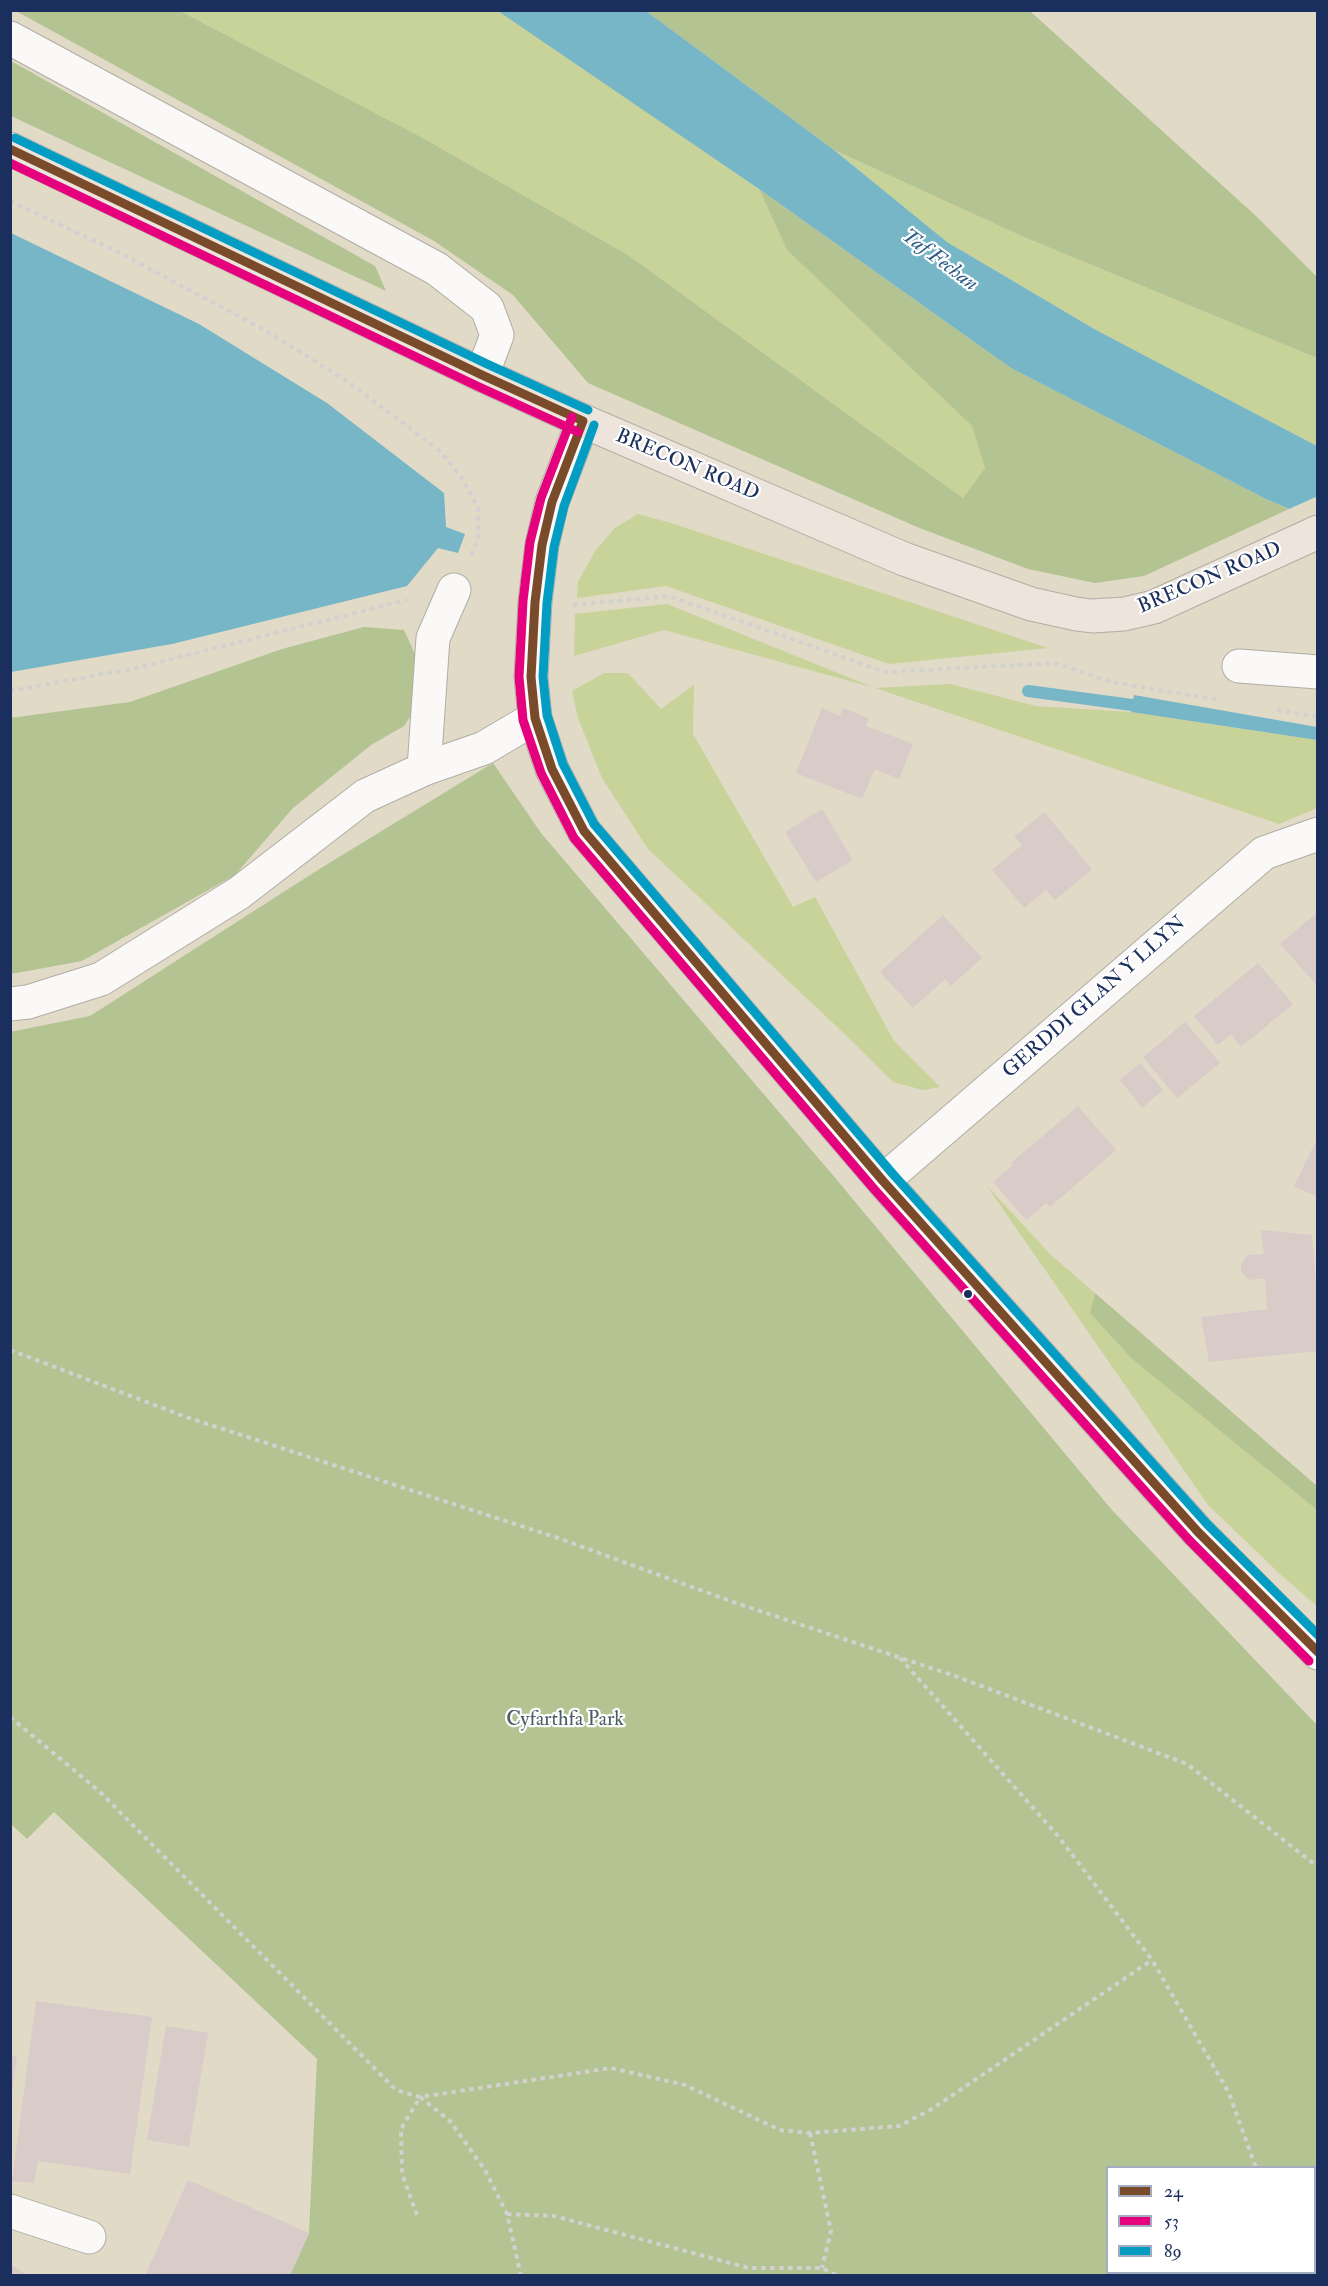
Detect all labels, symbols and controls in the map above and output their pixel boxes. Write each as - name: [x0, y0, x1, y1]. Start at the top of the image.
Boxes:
- water label: Taf Fechan: [896, 224, 982, 298]
- street label: BRECON ROAD: [612, 425, 762, 507]
- street label: BRECON ROAD: [1135, 538, 1285, 620]
- street label: GERDDI GLAN Y LLYN: [999, 912, 1191, 1084]
- unlabelled marker: [962, 1288, 974, 1300]
- park label: Cyfarthfa Park: [506, 1709, 624, 1733]
- legend: [1106, 2166, 1316, 2274]
- text: 24: [1164, 2180, 1183, 2203]
- text: 53: [1164, 2210, 1179, 2233]
- text: 89: [1164, 2240, 1182, 2263]

